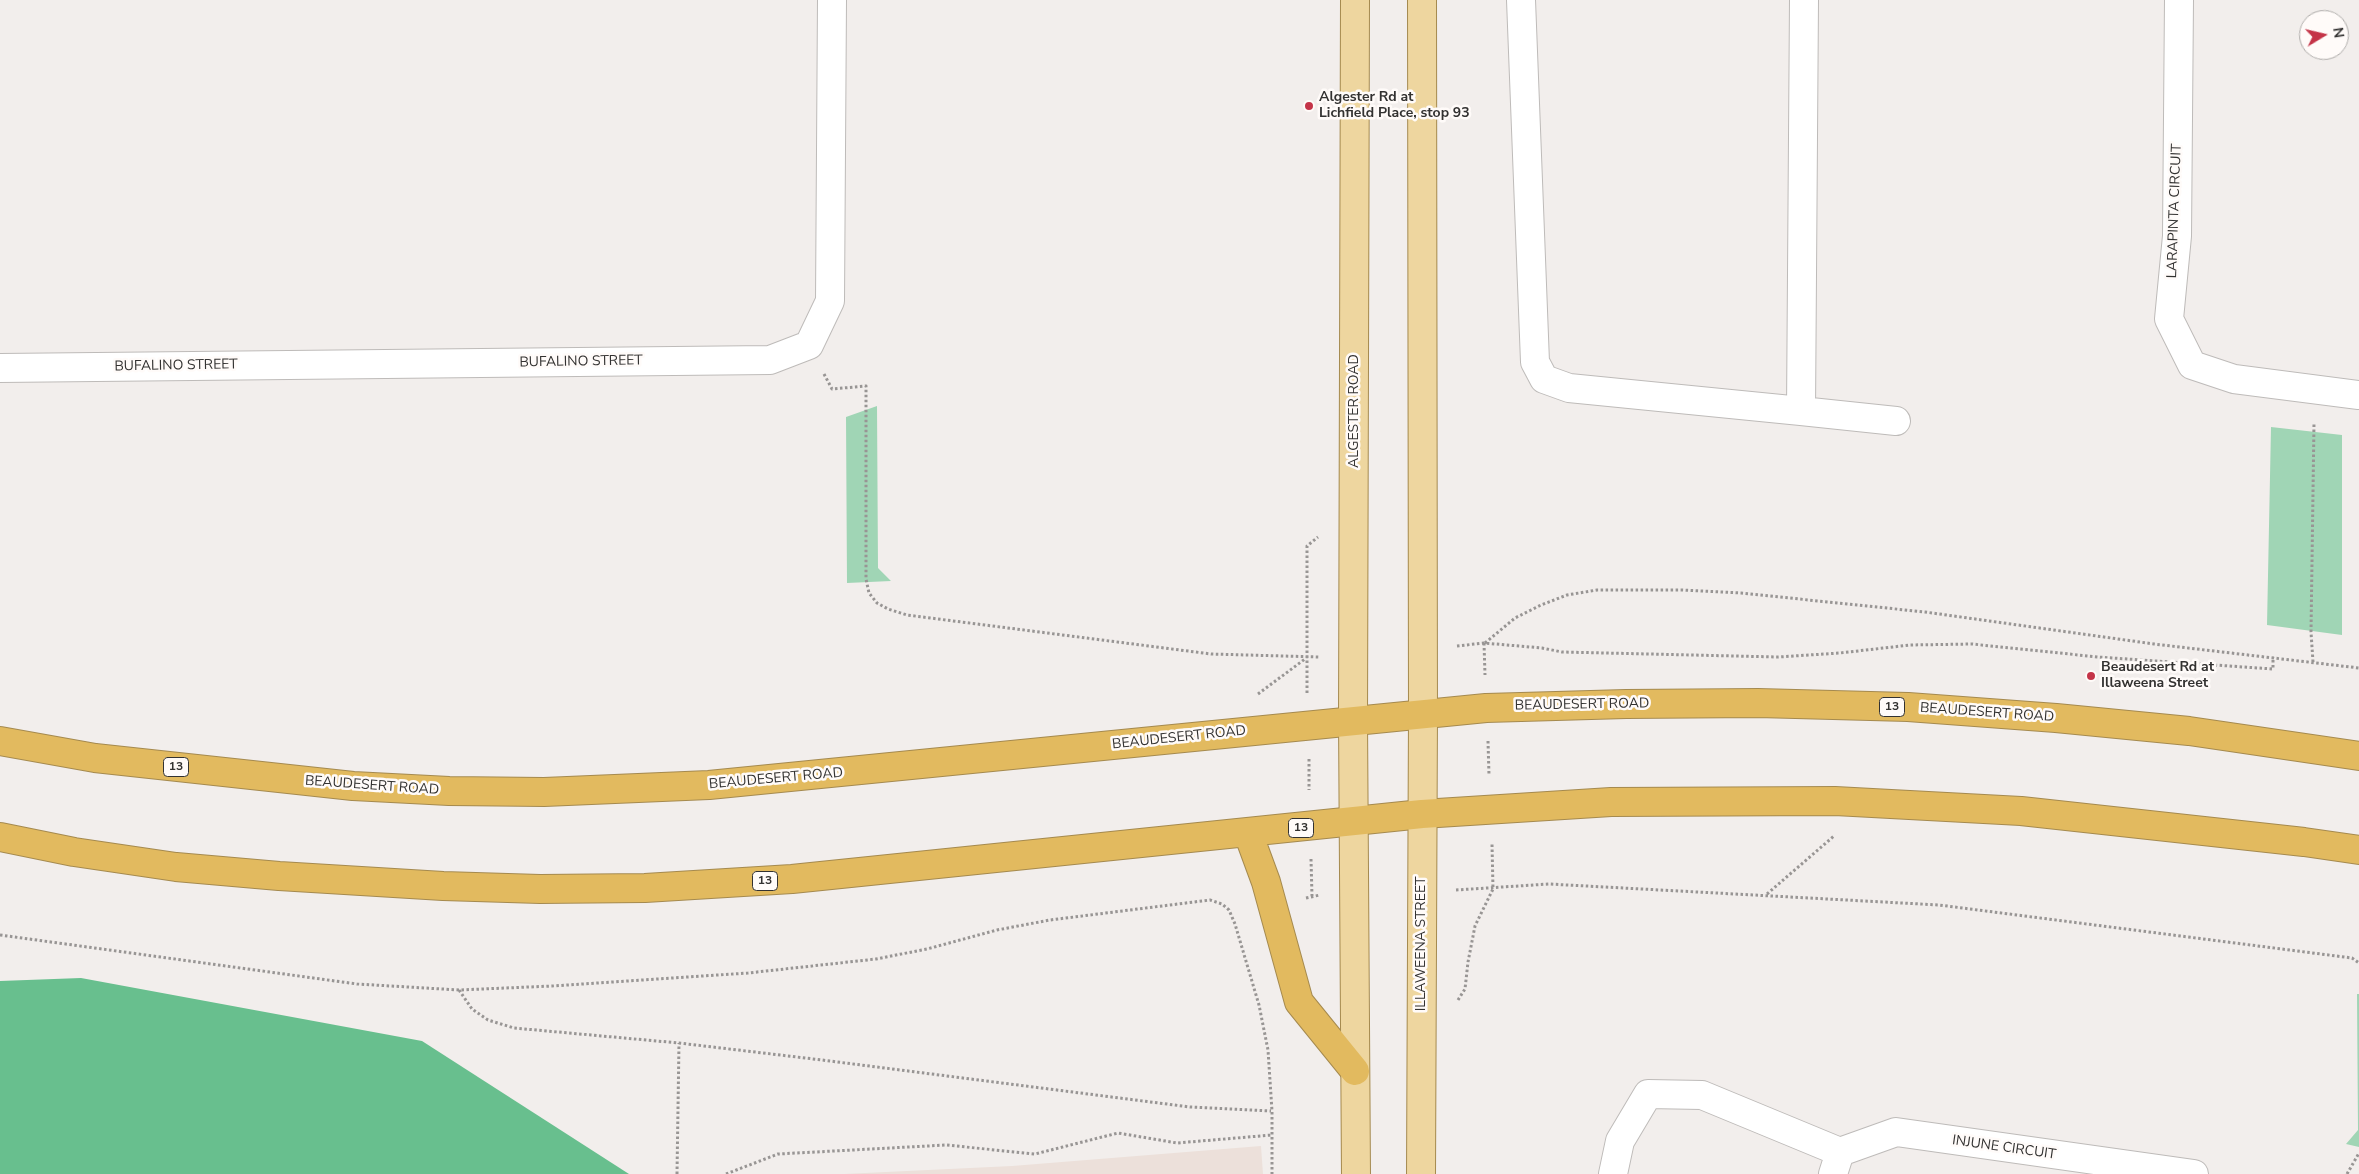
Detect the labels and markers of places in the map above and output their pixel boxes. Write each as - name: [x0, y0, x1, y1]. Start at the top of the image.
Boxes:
- place label: Algester Rd at Lichfield Place, stop 93: [1319, 90, 1470, 122]
- marker: Algester Rd at Lichfield Place, stop 93: [1303, 100, 1315, 112]
- place label: Beaudesert Rd at Illaweena Street: [2101, 660, 2214, 692]
- marker: Beaudesert Rd at Illaweena Street: [2085, 670, 2097, 682]

